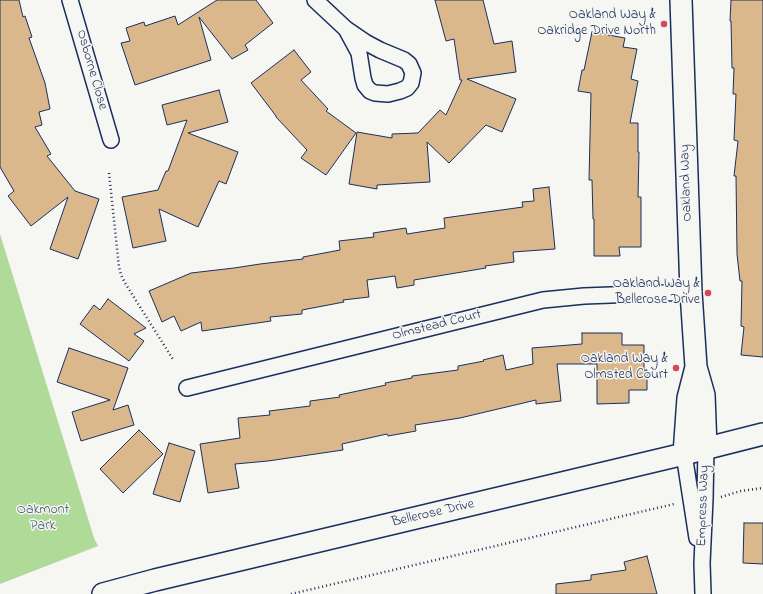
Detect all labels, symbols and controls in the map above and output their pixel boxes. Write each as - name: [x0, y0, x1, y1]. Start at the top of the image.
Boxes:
- place label: Oakland Way & Oakridge Drive North: [537, 8, 656, 40]
- marker: Oakland Way & Oakridge Drive North: [659, 19, 669, 29]
- street label: Osborne Close: [72, 28, 110, 112]
- street label: Oakland Way: [677, 144, 697, 222]
- place label: Oakland Way & Bellerose Drive: [613, 277, 700, 310]
- marker: Oakland Way & Bellerose Drive: [703, 288, 713, 298]
- street label: Olmstead Court: [391, 307, 483, 345]
- place label: Oakland Way & Olmsted Court: [581, 352, 668, 384]
- marker: Oakland Way & Olmsted Court: [671, 363, 681, 373]
- street label: Empress Way: [694, 465, 714, 547]
- street label: Bellerose Drive: [390, 496, 476, 532]
- park label: Oakmont Park: [17, 503, 69, 536]

